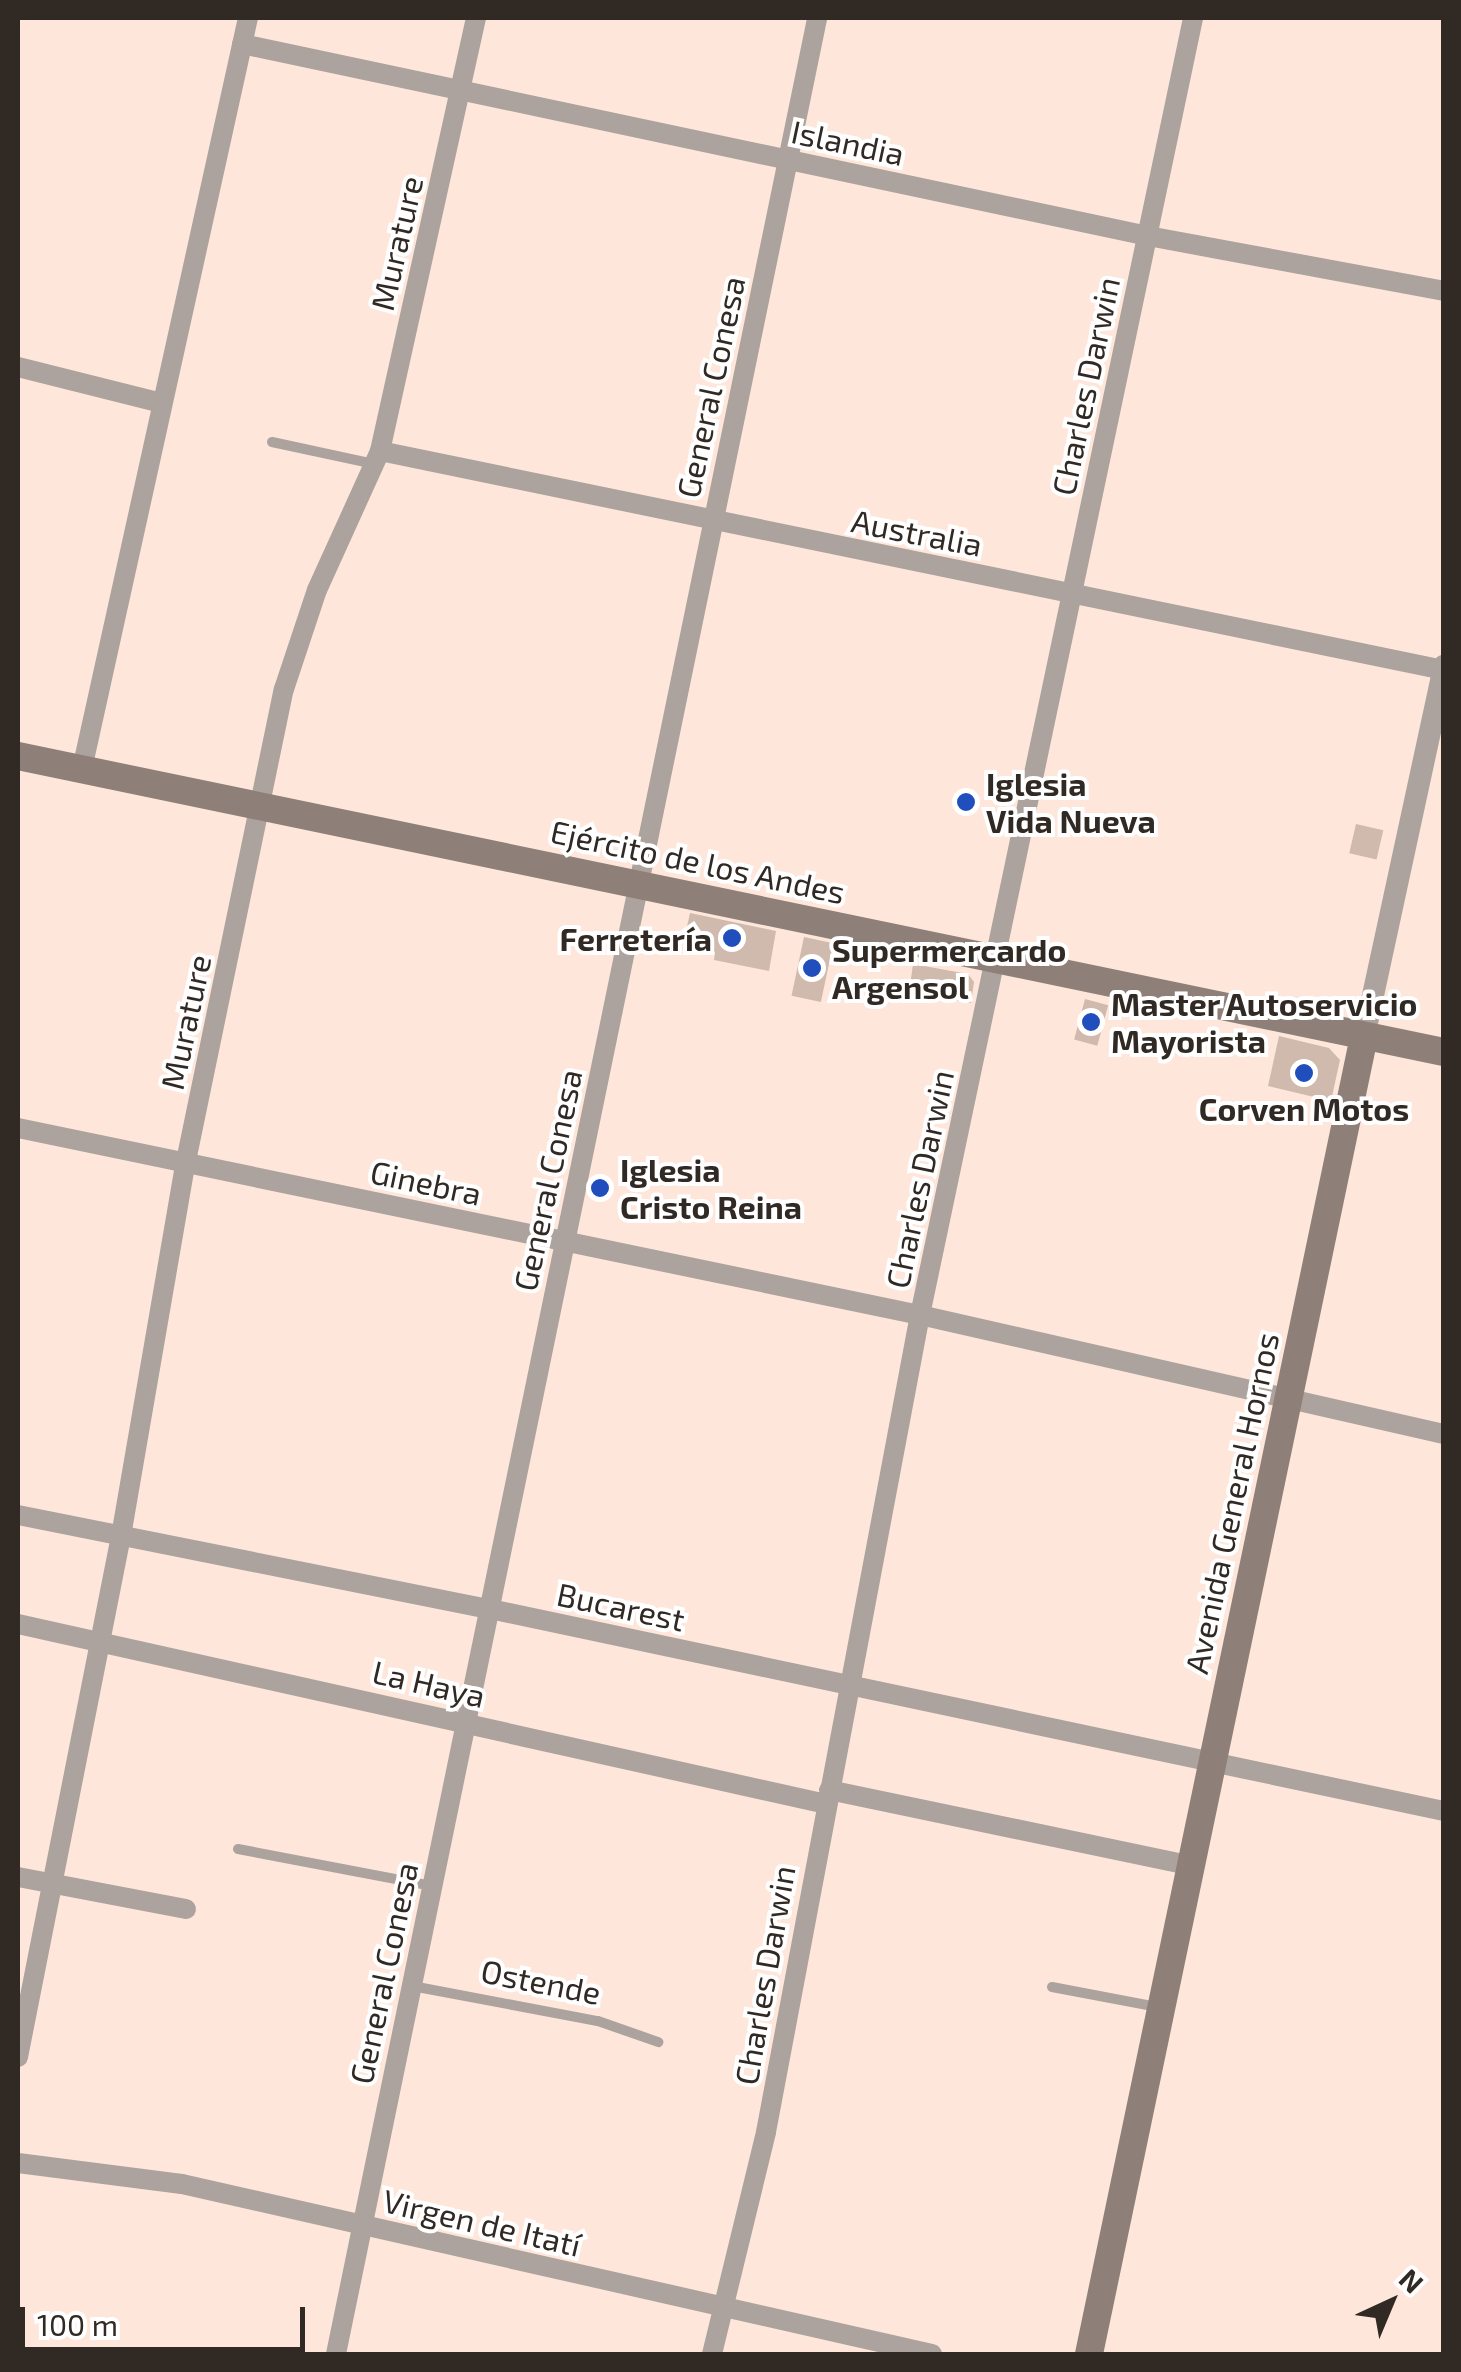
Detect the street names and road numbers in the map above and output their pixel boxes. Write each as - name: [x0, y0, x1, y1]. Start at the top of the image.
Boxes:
- street label: Islandia: [788, 111, 908, 173]
- street label: Murature: [362, 172, 430, 314]
- street label: General Conesa: [668, 272, 752, 502]
- street label: Charles Darwin: [1043, 274, 1127, 498]
- street label: Australia: [849, 501, 985, 563]
- street label: Ejército de los Andes: [547, 811, 849, 911]
- street label: Murature: [152, 951, 218, 1093]
- street label: General Conesa: [505, 1065, 589, 1295]
- street label: Charles Darwin: [877, 1067, 961, 1291]
- street label: Ginebra: [367, 1152, 485, 1212]
- street label: Avenida General Hornos: [1176, 1329, 1286, 1677]
- street label: Bucarest: [554, 1574, 688, 1638]
- street label: La Haya: [369, 1651, 489, 1715]
- street label: General Conesa: [341, 1858, 425, 2088]
- street label: Charles Darwin: [726, 1862, 802, 2088]
- street label: Ostende: [478, 1951, 604, 2011]
- street label: Virgen de Itatí: [379, 2181, 585, 2263]

